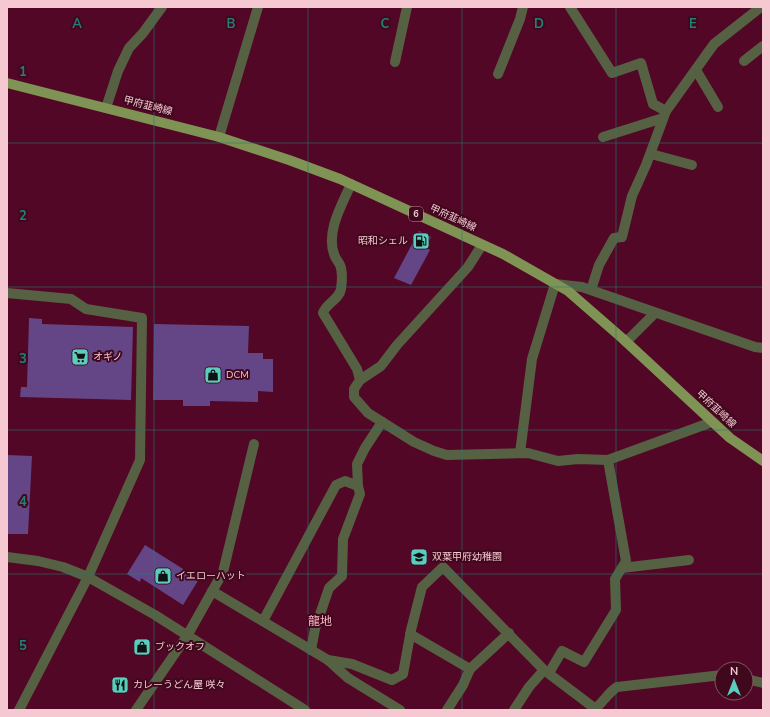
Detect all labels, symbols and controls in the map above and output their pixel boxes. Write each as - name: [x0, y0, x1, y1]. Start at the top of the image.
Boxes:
- text: A: [72, 15, 82, 33]
- text: B: [227, 15, 236, 33]
- text: C: [381, 15, 390, 33]
- text: D: [534, 15, 544, 33]
- text: E: [689, 15, 697, 33]
- text: 1: [19, 63, 27, 81]
- street label: 甲府韮崎線: [122, 93, 174, 119]
- street label: 甲府韮崎線: [427, 201, 479, 235]
- text: 2: [19, 207, 27, 225]
- road number: 6: [409, 207, 423, 221]
- fuel station icon: 昭和シェル: [411, 231, 431, 251]
- place label: 昭和シェル: [358, 234, 408, 248]
- supermarket icon: オギノ: [70, 347, 90, 367]
- text: 3: [19, 350, 27, 368]
- place label: オギノ: [93, 350, 123, 364]
- shop icon: DCM: [203, 365, 223, 385]
- place label: DCM: [226, 368, 249, 382]
- street label: 甲府韮崎線: [693, 387, 739, 431]
- text: 4: [19, 493, 27, 511]
- school or university icon: 双葉甲府幼稚園: [409, 547, 429, 567]
- place label: 双葉甲府幼稚園: [432, 550, 502, 564]
- shop icon: イエローハット: [153, 566, 173, 586]
- place label: イエローハット: [176, 569, 246, 583]
- district label: 龍地: [308, 613, 332, 629]
- text: 5: [19, 637, 27, 655]
- shop icon: ブックオフ: [132, 637, 152, 657]
- place label: ブックオフ: [155, 640, 205, 654]
- north arrow: [714, 661, 754, 701]
- text: N: [730, 664, 738, 679]
- restaurant icon: カレーうどん屋 咲々: [110, 675, 130, 695]
- place label: カレーうどん屋 咲々: [133, 678, 226, 692]

